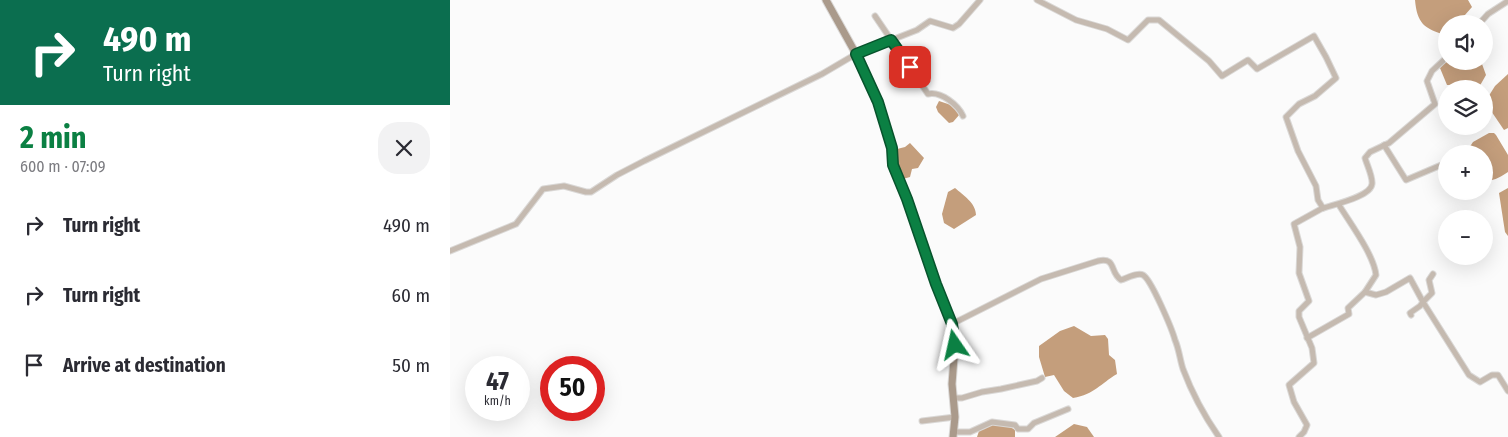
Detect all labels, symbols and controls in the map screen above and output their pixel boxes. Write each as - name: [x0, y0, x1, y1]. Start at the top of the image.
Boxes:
- map controls: [1438, 15, 1493, 265]
- button: sound: [1438, 15, 1493, 70]
- text: 490 m: [103, 18, 192, 60]
- icon: right: [20, 20, 85, 85]
- pin: [889, 46, 931, 88]
- icon: arrive: [896, 53, 924, 81]
- text: Turn right: [103, 60, 191, 87]
- button: layers: [1438, 80, 1493, 135]
- text: 2 min: [20, 120, 87, 156]
- button: close: [378, 122, 430, 174]
- button: +: [1438, 145, 1493, 200]
- text: 600 m · 07:09: [20, 157, 106, 176]
- button: −: [1438, 210, 1493, 265]
- icon: right: [20, 211, 48, 239]
- text: Turn right: [63, 214, 140, 237]
- text: 490 m: [383, 214, 430, 237]
- icon: right: [20, 281, 48, 309]
- text: Turn right: [63, 284, 140, 307]
- text: 60 m: [392, 284, 430, 307]
- position arrow: [928, 318, 980, 370]
- icon: arrive: [20, 351, 48, 379]
- text: Arrive at destination: [63, 354, 226, 377]
- text: 50 m: [392, 354, 430, 377]
- speed limit sign: 50: [540, 356, 605, 421]
- text: 47: [486, 367, 509, 397]
- text: km/h: [484, 394, 511, 408]

